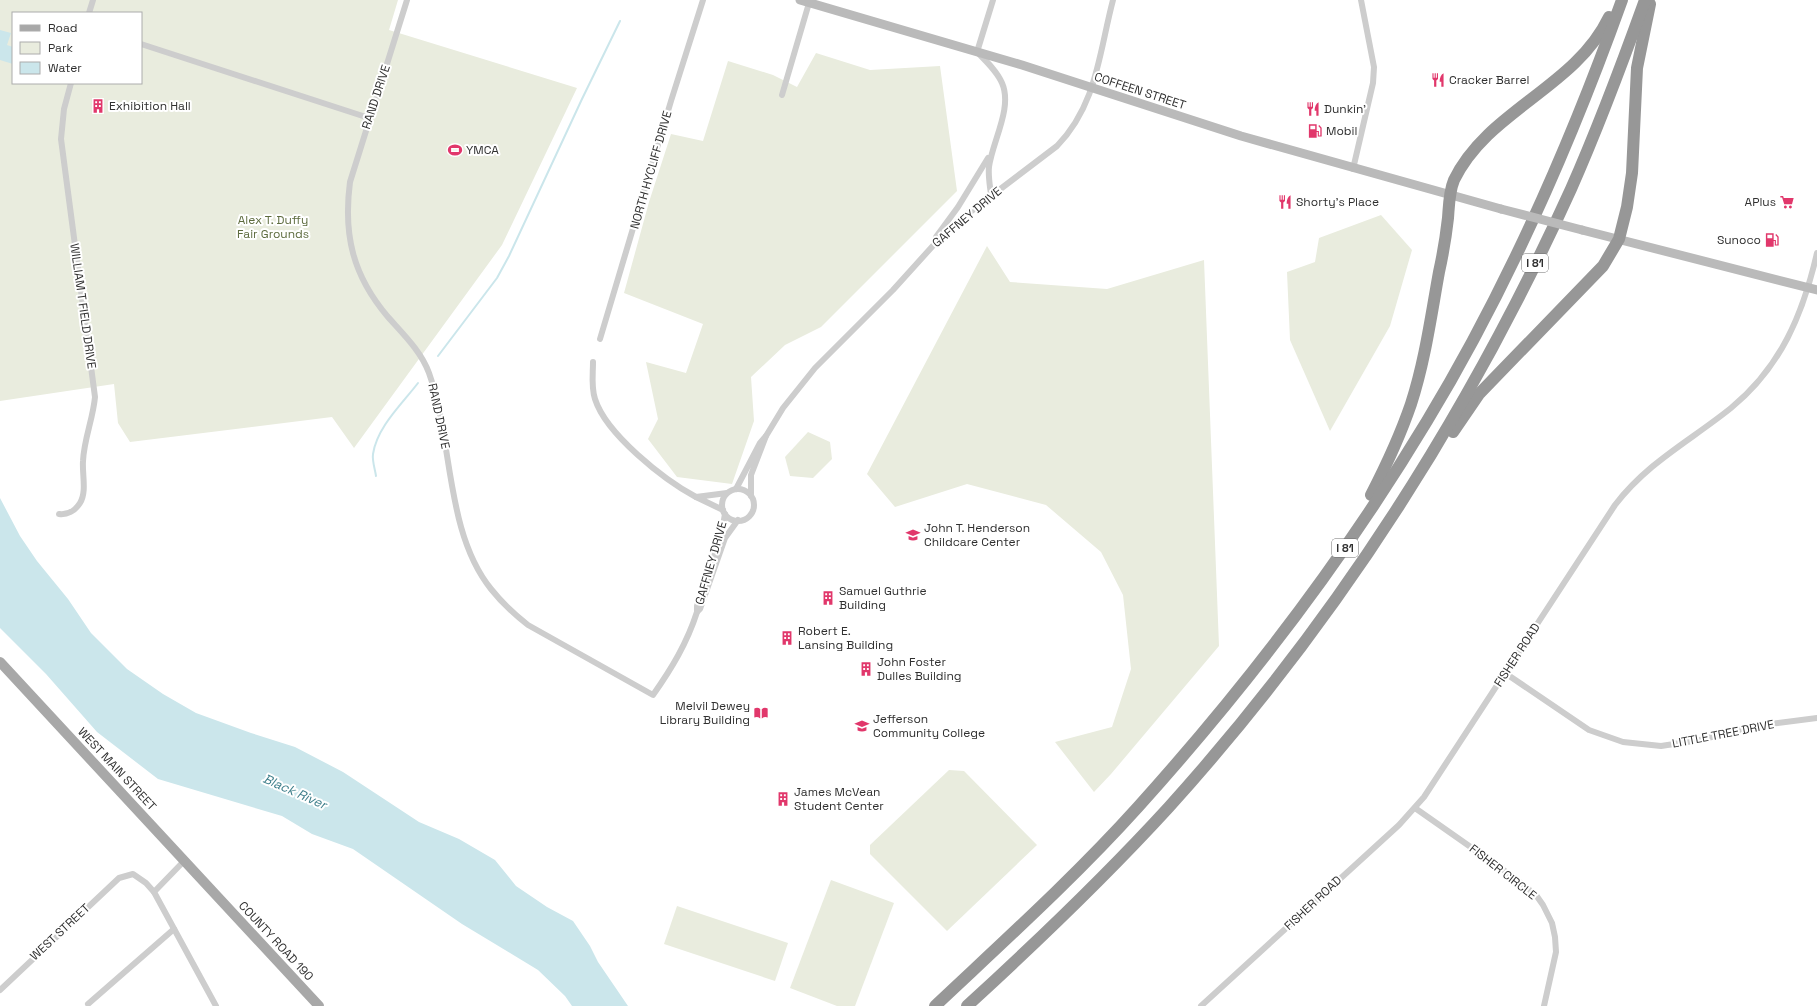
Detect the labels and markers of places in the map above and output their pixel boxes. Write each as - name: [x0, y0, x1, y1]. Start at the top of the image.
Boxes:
- restaurant icon: Cracker Barrel: [1430, 72, 1446, 88]
- place label: Cracker Barrel: [1449, 72, 1530, 88]
- building icon: Exhibition Hall: [90, 98, 106, 114]
- place label: Exhibition Hall: [109, 98, 191, 114]
- restaurant icon: Dunkin': [1305, 101, 1321, 117]
- place label: Dunkin': [1324, 101, 1366, 117]
- fuel station icon: Mobil: [1307, 123, 1323, 139]
- place label: Mobil: [1326, 123, 1357, 139]
- sports icon: YMCA: [447, 142, 463, 158]
- place label: YMCA: [466, 142, 499, 158]
- restaurant icon: Shorty's Place: [1277, 194, 1293, 210]
- place label: Shorty's Place: [1296, 194, 1379, 210]
- place label: APlus: [1745, 194, 1776, 210]
- supermarket icon: APlus: [1779, 194, 1795, 210]
- place label: Sunoco: [1717, 232, 1761, 248]
- fuel station icon: Sunoco: [1764, 232, 1780, 248]
- place label: John T. Henderson Childcare Center: [924, 520, 1030, 550]
- school or university icon: John T. Henderson Childcare Center: [905, 527, 921, 543]
- place label: Samuel Guthrie Building: [839, 583, 927, 613]
- building icon: Samuel Guthrie Building: [820, 590, 836, 606]
- place label: Robert E. Lansing Building: [798, 623, 893, 653]
- building icon: Robert E. Lansing Building: [779, 630, 795, 646]
- place label: John Foster Dulles Building: [877, 654, 962, 684]
- building icon: John Foster Dulles Building: [858, 661, 874, 677]
- place label: Melvil Dewey Library Building: [660, 698, 750, 728]
- library icon: Melvil Dewey Library Building: [753, 705, 769, 721]
- place label: Jefferson Community College: [873, 711, 985, 741]
- school or university icon: Jefferson Community College: [854, 718, 870, 734]
- place label: James McVean Student Center: [794, 784, 884, 814]
- building icon: James McVean Student Center: [775, 791, 791, 807]

